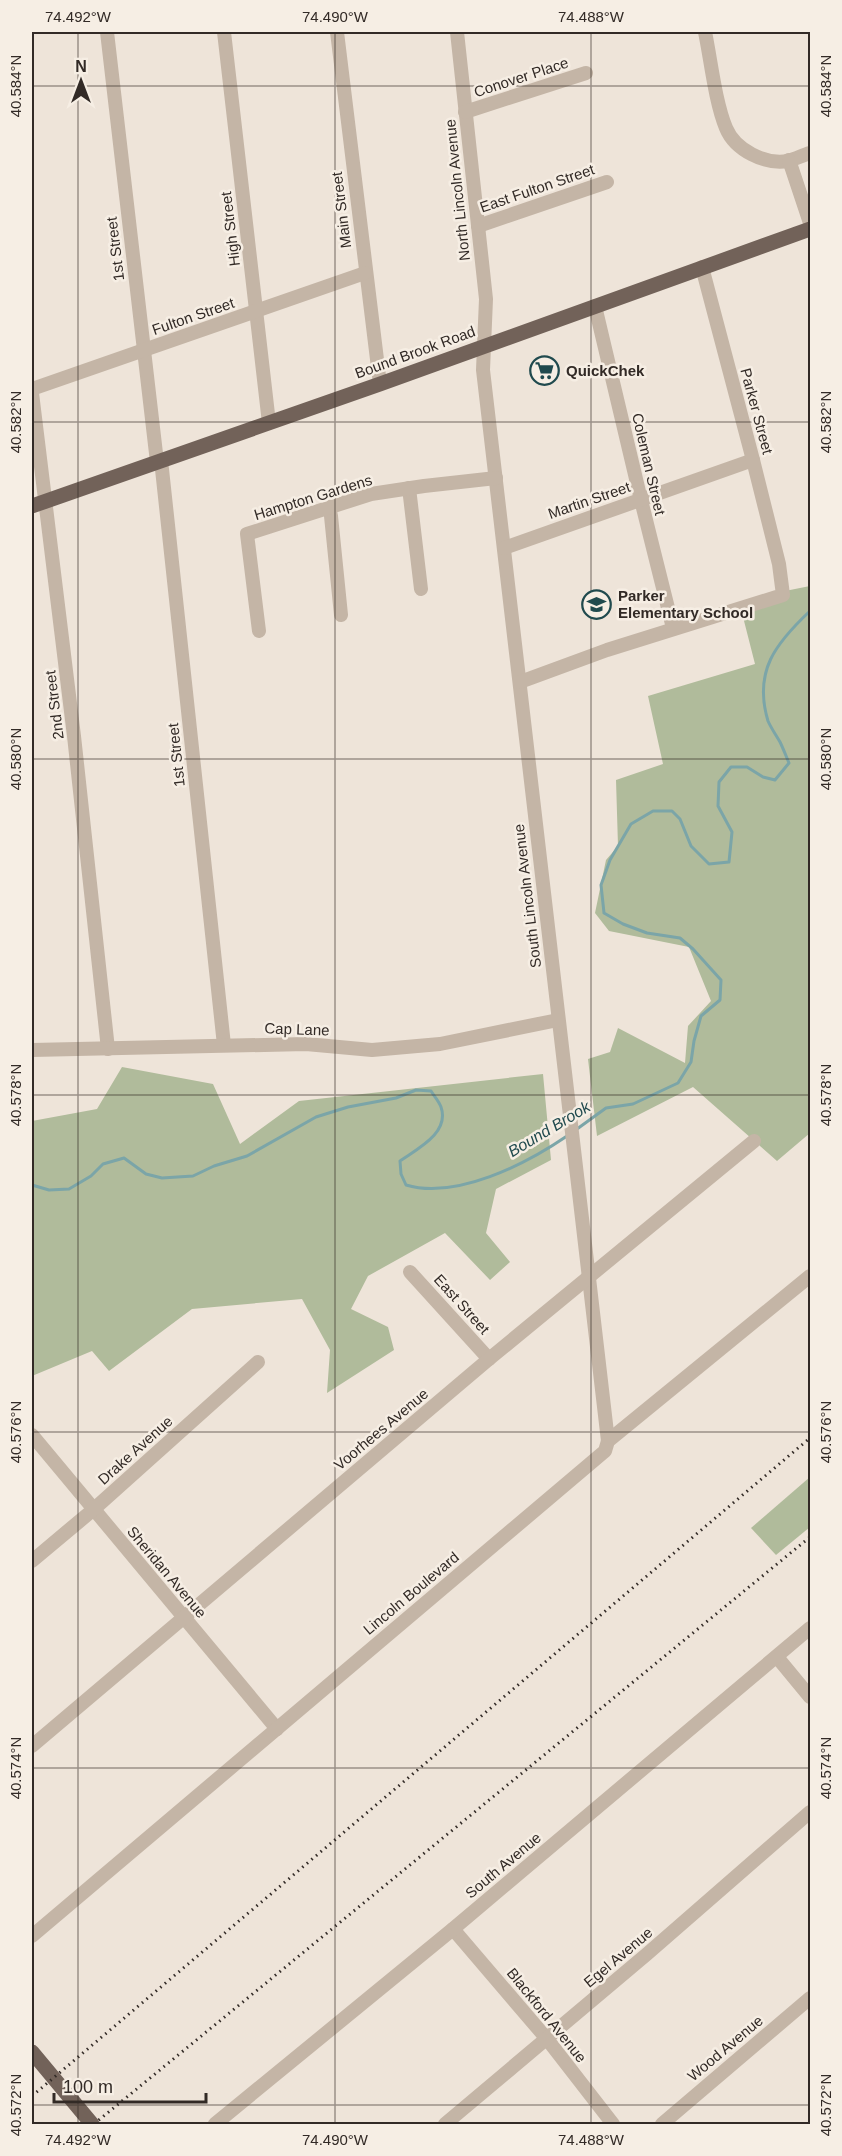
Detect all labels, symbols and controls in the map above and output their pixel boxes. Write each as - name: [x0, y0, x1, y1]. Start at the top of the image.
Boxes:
- text: 74.492°W: [45, 8, 112, 25]
- text: 74.490°W: [302, 8, 369, 25]
- text: 74.488°W: [558, 8, 625, 25]
- north arrow: [51, 51, 111, 111]
- street label: Conover Place: [472, 54, 570, 100]
- text: 40.584°N: [7, 55, 24, 117]
- text: 40.584°N: [817, 55, 834, 117]
- text: N: [75, 58, 87, 75]
- street label: North Lincoln Avenue: [441, 118, 473, 262]
- street label: East Fulton Street: [477, 160, 597, 216]
- street label: Main Street: [328, 170, 354, 249]
- street label: High Street: [217, 190, 243, 267]
- street label: 1st Street: [103, 215, 127, 282]
- street label: Fulton Street: [150, 294, 237, 338]
- street label: Bound Brook Road: [353, 322, 477, 382]
- supermarket icon: QuickChek: [529, 354, 561, 386]
- place label: QuickChek: [566, 362, 645, 379]
- street label: Parker Street: [737, 366, 777, 457]
- text: 40.582°N: [7, 391, 24, 453]
- text: 40.582°N: [817, 391, 834, 453]
- street label: Coleman Street: [629, 411, 669, 517]
- street label: Hampton Gardens: [252, 471, 374, 523]
- street label: Martin Street: [546, 478, 633, 522]
- place label: Parker Elementary School: [618, 587, 753, 621]
- school or university icon: Parker Elementary School: [581, 588, 613, 620]
- street label: 2nd Street: [41, 669, 67, 740]
- street label: 1st Street: [164, 721, 188, 788]
- text: 40.580°N: [7, 728, 24, 790]
- text: 40.580°N: [817, 728, 834, 790]
- street label: South Lincoln Avenue: [510, 823, 544, 969]
- street label: Cap Lane: [264, 1019, 330, 1039]
- text: 40.578°N: [7, 1064, 24, 1126]
- text: 40.578°N: [817, 1064, 834, 1126]
- water label: Bound Brook: [505, 1097, 594, 1160]
- street label: East Street: [431, 1271, 494, 1338]
- street label: Voorhees Avenue: [331, 1385, 431, 1473]
- text: 40.576°N: [7, 1401, 24, 1463]
- text: 40.576°N: [817, 1401, 834, 1463]
- street label: Drake Avenue: [94, 1412, 176, 1488]
- street label: Sheridan Avenue: [124, 1523, 210, 1621]
- street label: Lincoln Boulevard: [360, 1548, 462, 1638]
- text: 40.574°N: [7, 1737, 24, 1799]
- text: 40.574°N: [817, 1737, 834, 1799]
- street label: South Avenue: [462, 1829, 544, 1901]
- street label: Egel Avenue: [580, 1924, 656, 1990]
- street label: Blackford Avenue: [504, 1964, 590, 2066]
- street label: Wood Avenue: [684, 2012, 766, 2084]
- scale bar: [54, 2066, 206, 2104]
- text: 40.572°N: [7, 2074, 24, 2136]
- text: 40.572°N: [817, 2074, 834, 2136]
- text: 100 m: [63, 2077, 113, 2097]
- text: 74.492°W: [45, 2131, 112, 2148]
- text: 74.490°W: [302, 2131, 369, 2148]
- text: 74.488°W: [558, 2131, 625, 2148]

